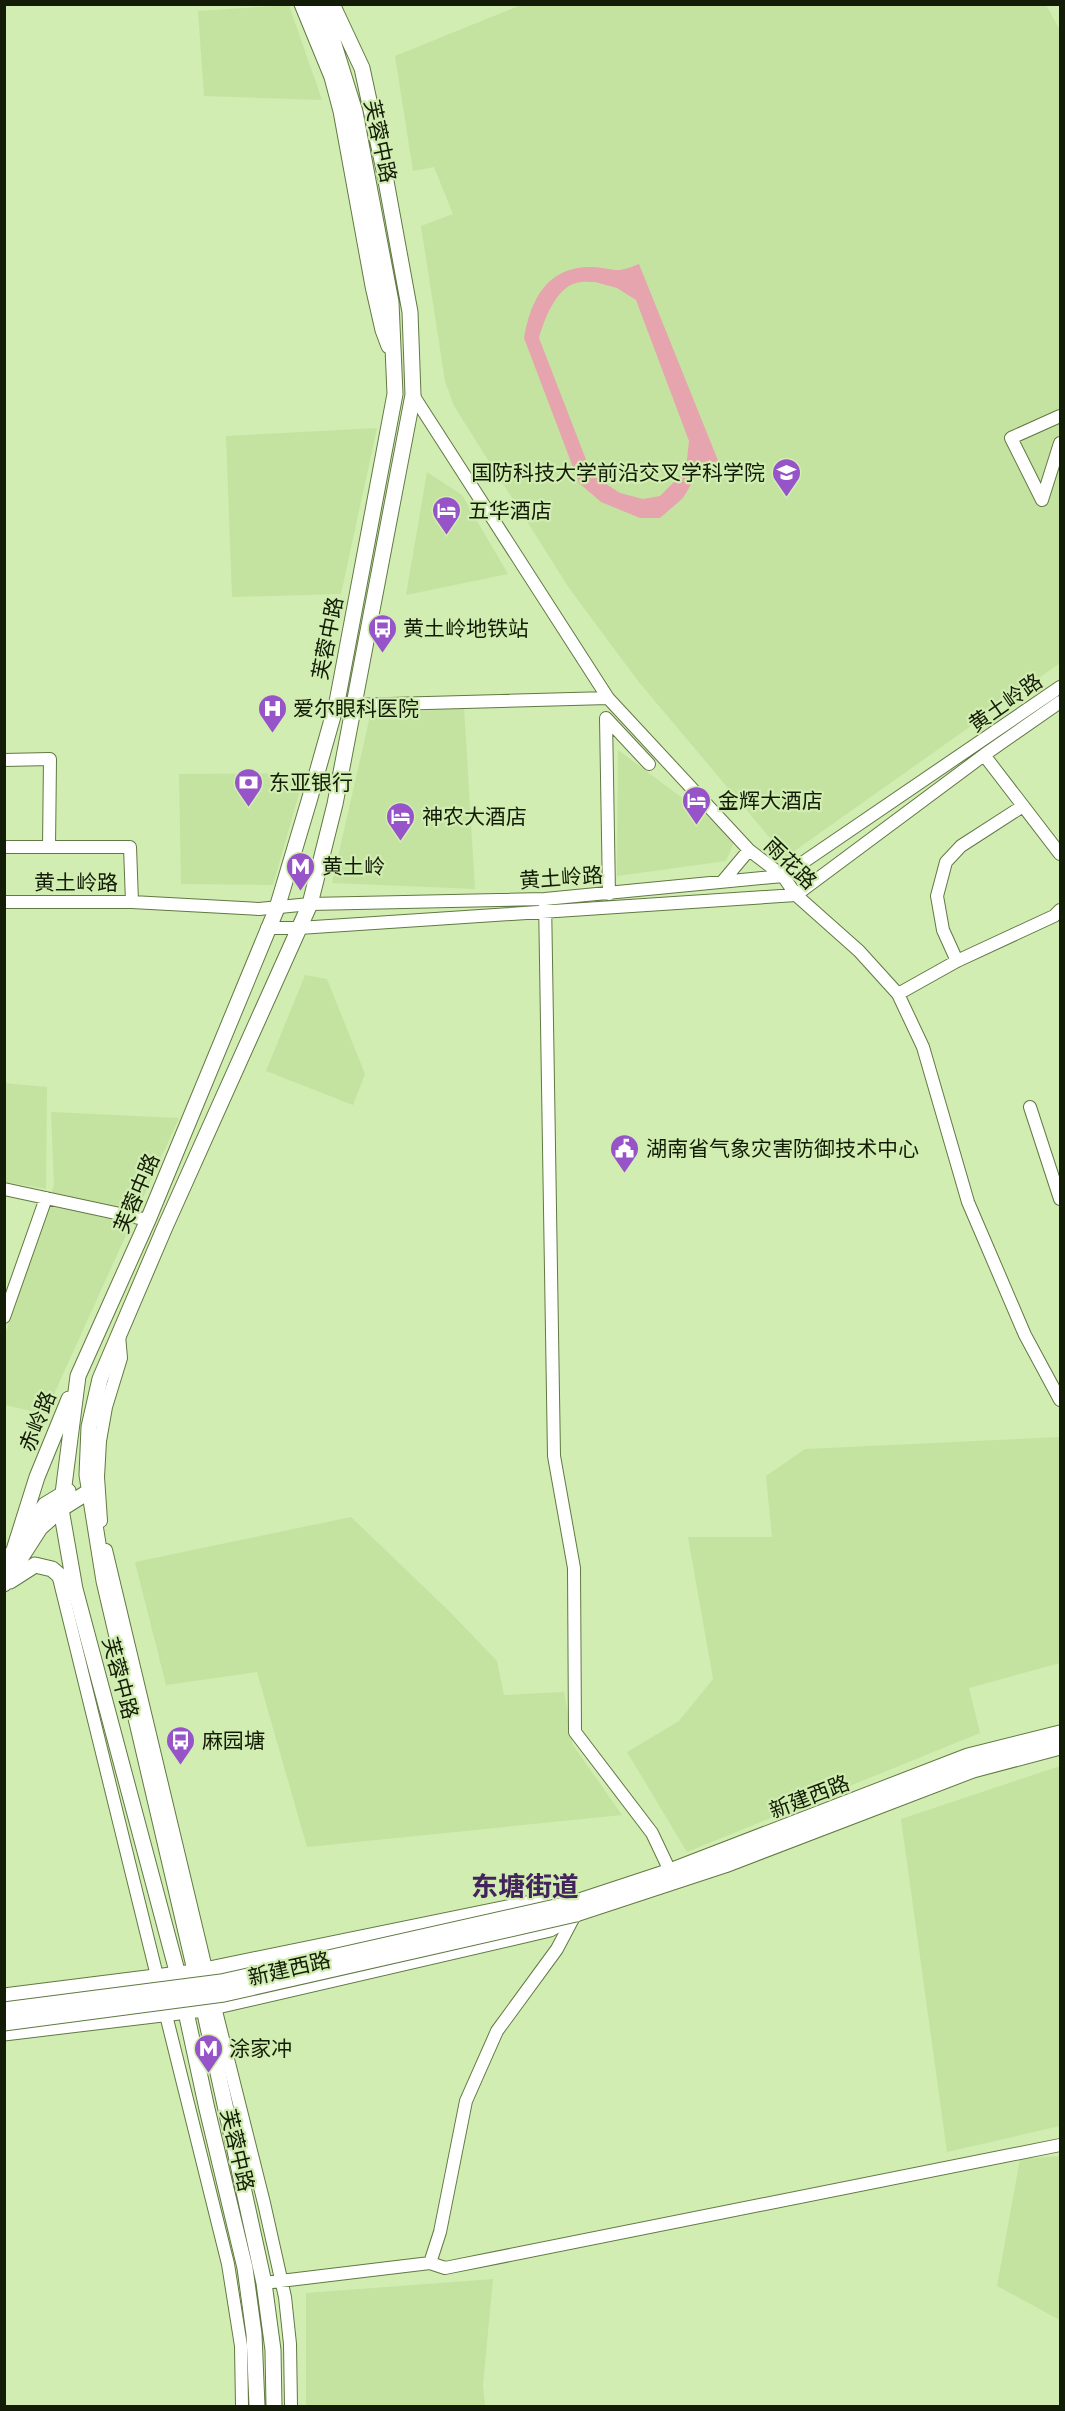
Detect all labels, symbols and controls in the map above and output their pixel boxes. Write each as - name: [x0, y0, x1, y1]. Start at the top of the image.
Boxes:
- street label: 芙蓉中路: [360, 97, 402, 185]
- school or university icon: 国防科技大学前沿交叉学科学院: [770, 456, 802, 498]
- place label: 国防科技大学前沿交叉学科学院: [471, 459, 765, 485]
- hotel icon: 五华酒店: [431, 494, 463, 536]
- place label: 五华酒店: [468, 497, 552, 523]
- street label: 芙蓉中路: [306, 594, 348, 682]
- bus stop icon: 黄土岭地铁站: [366, 612, 398, 654]
- place label: 黄土岭地铁站: [403, 615, 529, 641]
- street label: 黄土岭路: [963, 667, 1047, 737]
- hospital icon: 爱尔眼科医院: [256, 692, 288, 734]
- place label: 爱尔眼科医院: [293, 695, 419, 721]
- bank icon: 东亚银行: [232, 766, 264, 808]
- place label: 东亚银行: [269, 769, 353, 795]
- hotel icon: 金辉大酒店: [681, 784, 713, 826]
- place label: 金辉大酒店: [718, 787, 823, 813]
- hotel icon: 神农大酒店: [385, 800, 417, 842]
- place label: 神农大酒店: [422, 803, 527, 829]
- street label: 雨花路: [759, 832, 823, 894]
- metro station icon: 黄土岭: [285, 850, 317, 892]
- place label: 黄土岭: [322, 853, 385, 879]
- street label: 黄土岭路: [518, 861, 604, 893]
- street label: 黄土岭路: [34, 869, 118, 895]
- public building icon: 湖南省气象灾害防御技术中心: [609, 1132, 641, 1174]
- place label: 湖南省气象灾害防御技术中心: [646, 1135, 919, 1161]
- street label: 芙蓉中路: [108, 1149, 164, 1237]
- street label: 赤岭路: [13, 1387, 61, 1455]
- street label: 芙蓉中路: [98, 1634, 144, 1722]
- bus stop icon: 麻园塘: [165, 1724, 197, 1766]
- place label: 麻园塘: [202, 1727, 265, 1753]
- street label: 新建西路: [765, 1769, 853, 1823]
- district label: 东塘街道: [471, 1870, 579, 1902]
- street label: 新建西路: [245, 1946, 333, 1990]
- metro station icon: 涂家冲: [192, 2032, 224, 2074]
- place label: 涂家冲: [229, 2035, 292, 2061]
- street label: 芙蓉中路: [216, 2106, 260, 2194]

